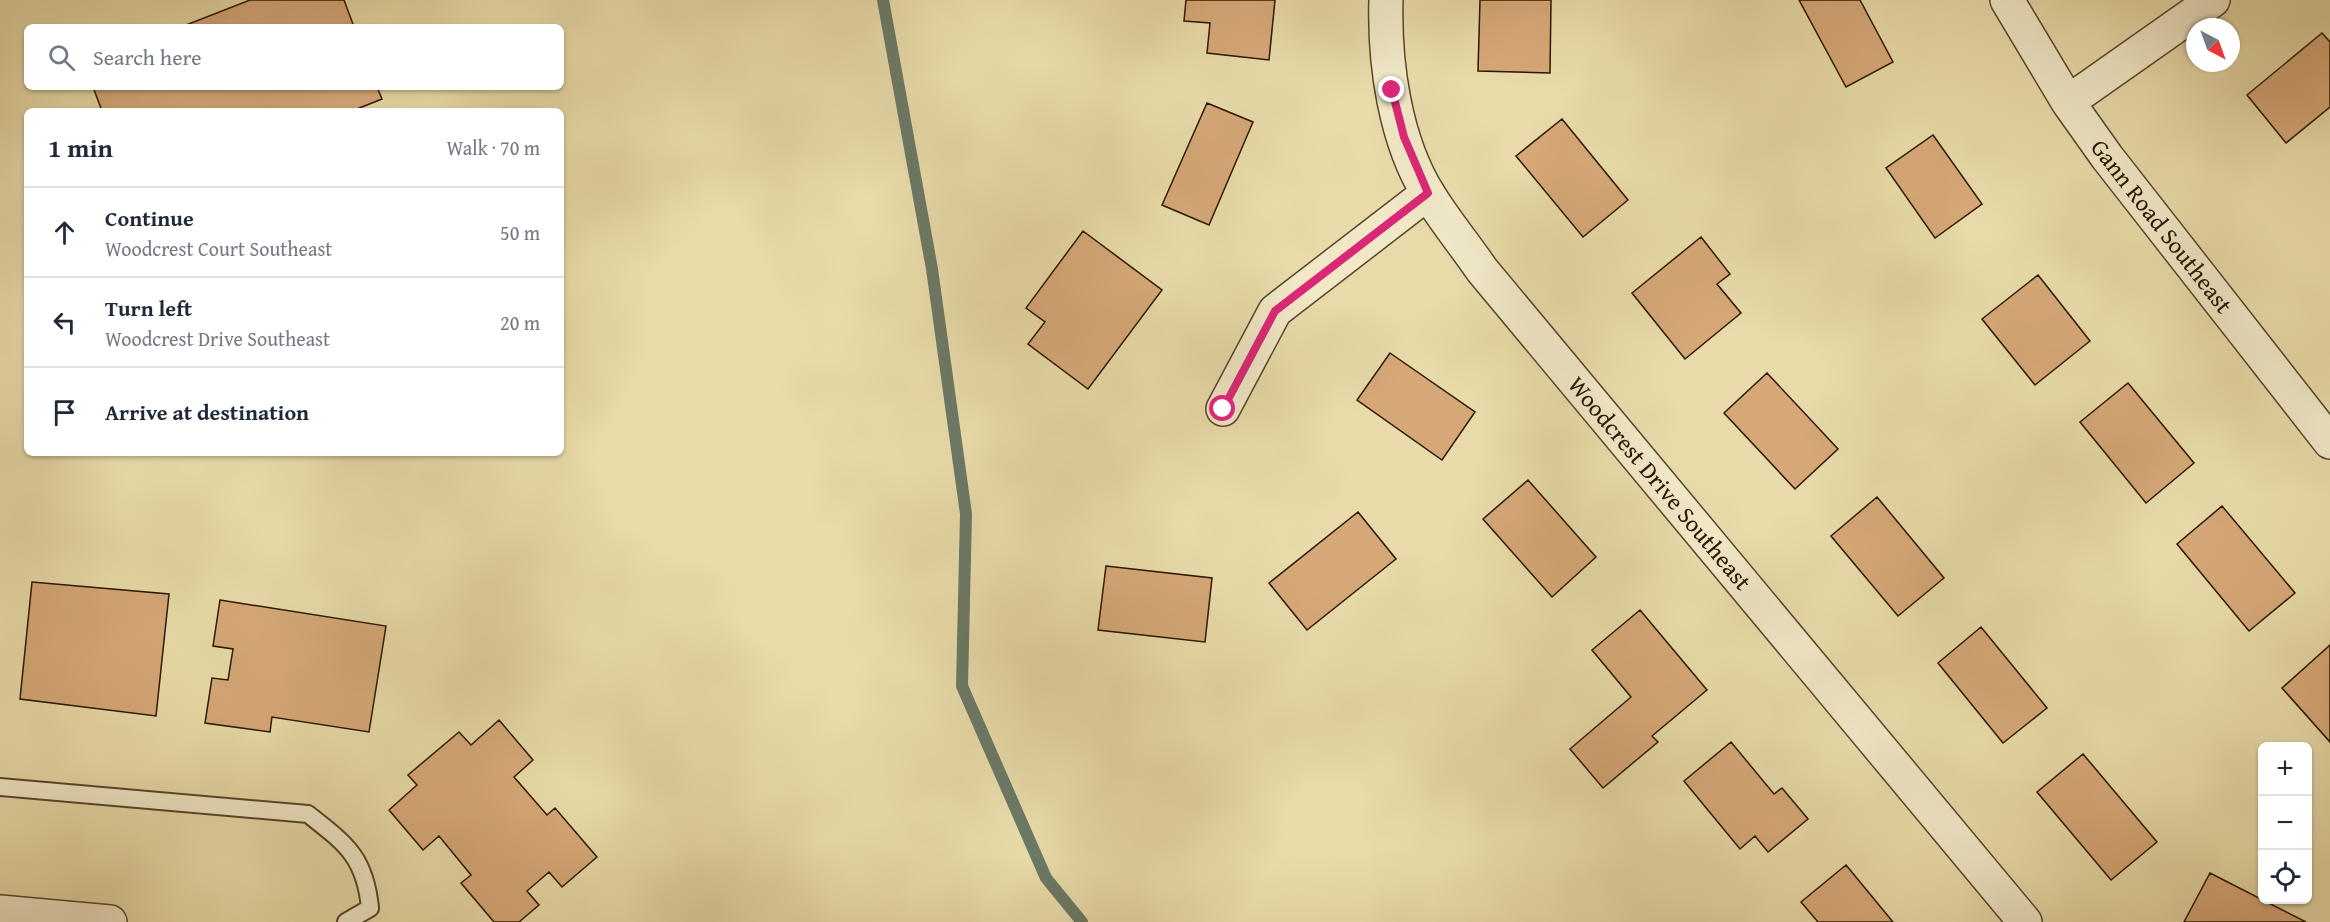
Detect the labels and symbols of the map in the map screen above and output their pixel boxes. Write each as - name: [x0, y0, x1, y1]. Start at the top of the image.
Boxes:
- north arrow: [2186, 18, 2240, 72]
- route end: [1378, 76, 1404, 102]
- street label: Gann Road Southeast: [2083, 131, 2242, 321]
- street label: Woodcrest Drive Southeast: [1560, 368, 1761, 598]
- route start: [1209, 395, 1235, 421]

